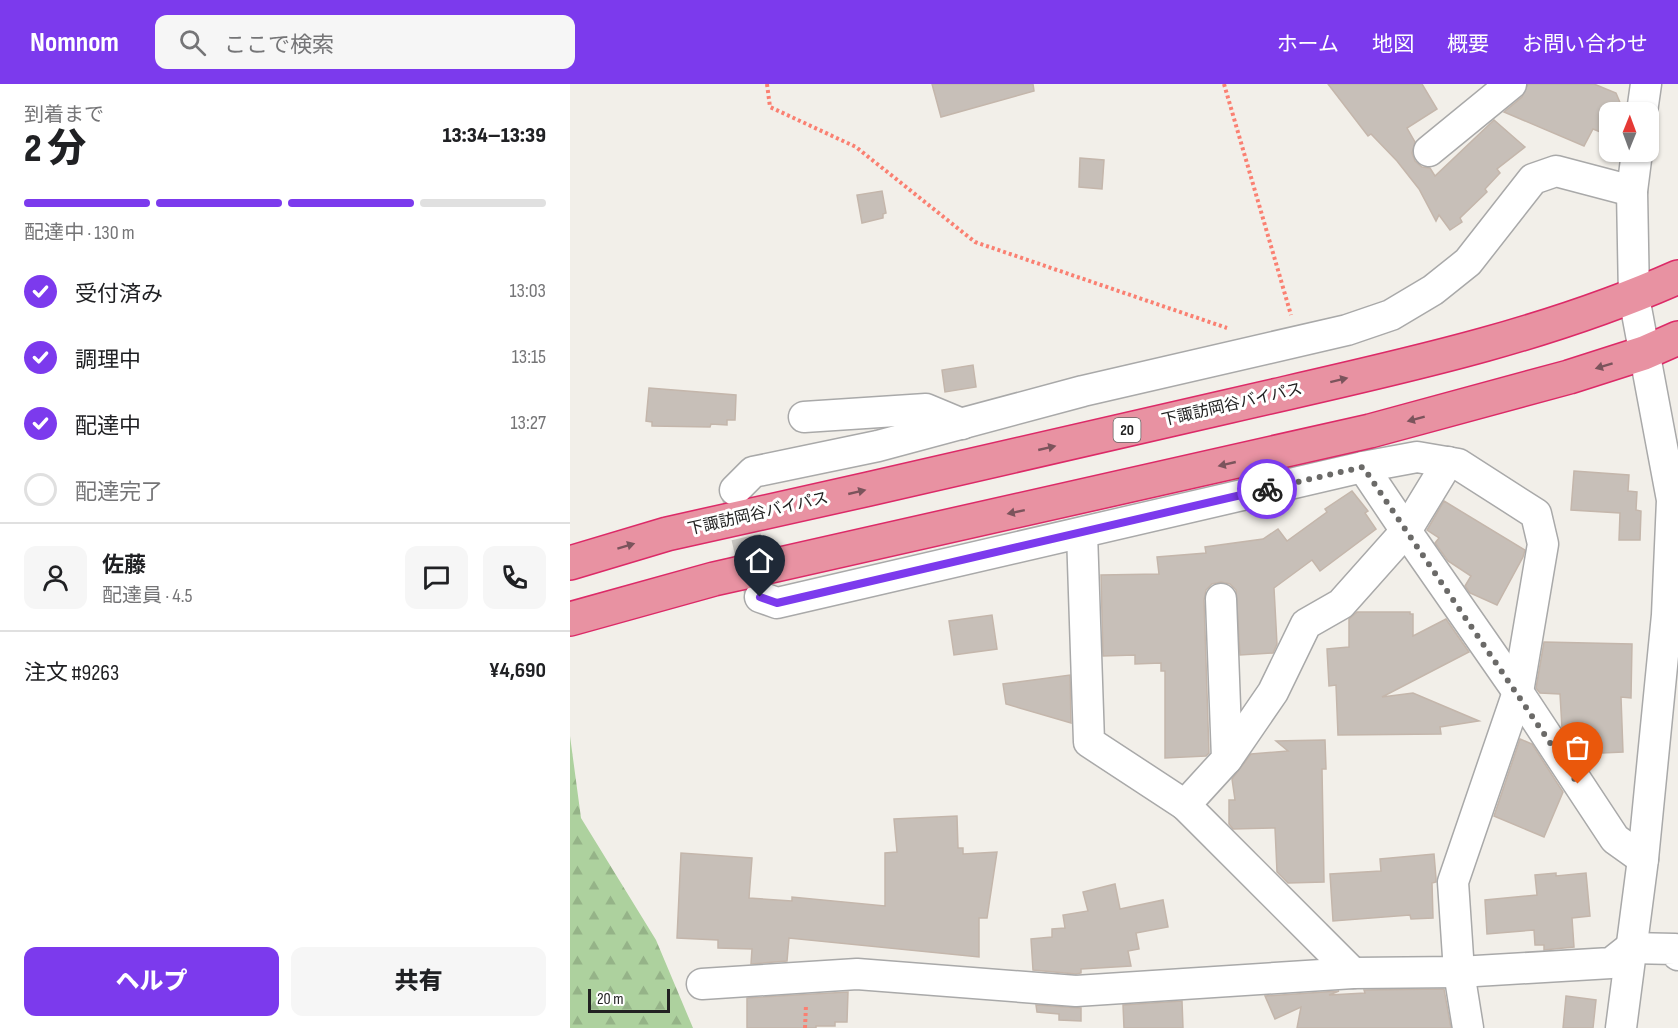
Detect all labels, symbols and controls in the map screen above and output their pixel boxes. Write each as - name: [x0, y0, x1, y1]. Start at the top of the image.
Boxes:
- search box: [155, 15, 575, 69]
- text: Nomnom: [30, 26, 119, 59]
- icon: search: [176, 26, 209, 59]
- text: ここで検索: [224, 32, 334, 59]
- text: ホーム: [1277, 32, 1339, 57]
- text: 地図: [1372, 32, 1414, 57]
- text: 概要: [1447, 32, 1489, 57]
- text: お問い合わせ: [1522, 32, 1648, 57]
- north arrow: [1599, 102, 1659, 162]
- map controls: [1599, 102, 1659, 162]
- text: 到着まで: [24, 103, 104, 127]
- text: 13:34–13:39: [442, 122, 546, 149]
- text: 2 分: [24, 126, 87, 173]
- text: 配達中 · 130 m: [24, 221, 135, 245]
- icon: check: [24, 275, 57, 308]
- text: 13:03: [510, 279, 546, 303]
- text: 受付済み: [75, 281, 163, 308]
- icon: check: [24, 341, 57, 374]
- text: 13:15: [512, 345, 546, 369]
- text: 調理中: [75, 347, 141, 374]
- one-way arrow: [1595, 362, 1613, 371]
- one-way arrow: [1330, 375, 1348, 385]
- street label: 下諏訪岡谷バイパス: [1160, 380, 1304, 430]
- icon: check: [24, 407, 57, 440]
- text: 13:27: [511, 411, 546, 435]
- text: 配達中: [75, 413, 141, 440]
- one-way arrow: [1407, 415, 1425, 424]
- road number: 20: [1114, 418, 1140, 442]
- one-way arrow: [1037, 443, 1056, 453]
- courier: [1237, 459, 1297, 519]
- one-way arrow: [1217, 460, 1236, 470]
- icon: bike: [1251, 473, 1284, 506]
- text: 配達完了: [75, 479, 163, 506]
- one-way arrow: [847, 487, 866, 496]
- street label: 下諏訪岡谷バイパス: [686, 489, 830, 539]
- one-way arrow: [1007, 508, 1025, 518]
- pin: [734, 535, 785, 597]
- one-way arrow: [617, 541, 635, 550]
- icon: home: [743, 544, 776, 577]
- button: person: [24, 546, 87, 609]
- button: chat: [405, 546, 468, 609]
- button: phone: [483, 546, 546, 609]
- text: 佐藤: [102, 552, 146, 579]
- text: 配達員 · 4.5: [102, 584, 192, 608]
- text: ¥4,690: [489, 657, 546, 684]
- text: 注文 #9263: [24, 660, 119, 687]
- pin: [1552, 722, 1603, 784]
- icon: bag: [1561, 731, 1594, 764]
- button: ヘルプ: [24, 947, 279, 1016]
- button: 共有: [291, 947, 546, 1016]
- scale bar: [588, 986, 670, 1014]
- text: 20 m: [597, 990, 624, 1009]

